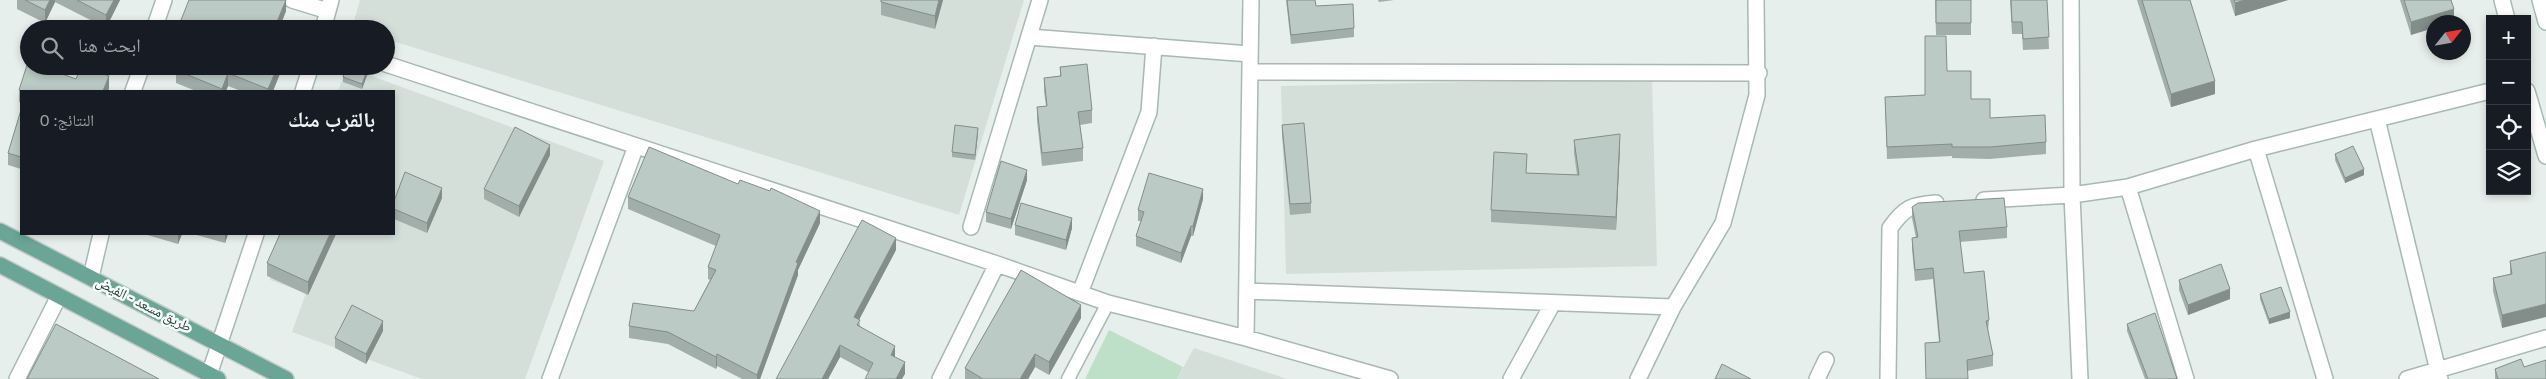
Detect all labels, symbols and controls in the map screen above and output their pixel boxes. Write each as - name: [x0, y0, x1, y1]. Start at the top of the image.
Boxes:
- north arrow: [2426, 15, 2471, 60]
- map controls: [2486, 15, 2531, 195]
- button: +: [2486, 15, 2531, 60]
- search box: [20, 20, 395, 75]
- text: ابحث هنا: [78, 33, 141, 56]
- icon: search: [38, 34, 66, 62]
- button: −: [2486, 60, 2531, 105]
- button: locate: [2486, 105, 2531, 150]
- text: بالقرب منك: [288, 106, 375, 131]
- text: النتائج: 0: [40, 110, 94, 129]
- button: layers: [2486, 150, 2531, 195]
- street label: طريق مسعد - الفيض: [93, 272, 195, 337]

